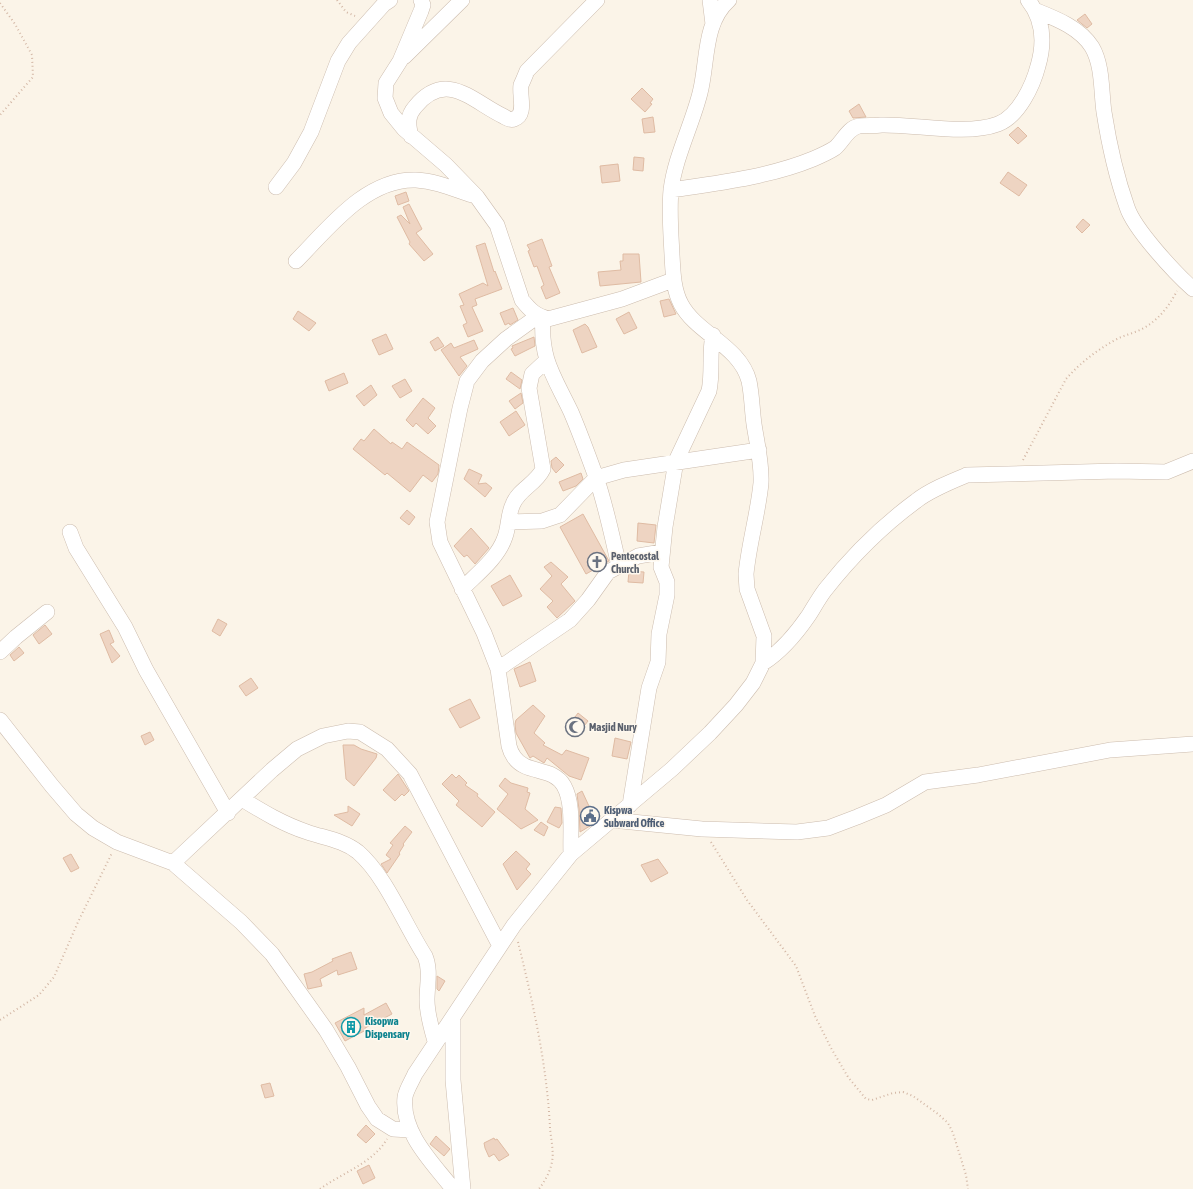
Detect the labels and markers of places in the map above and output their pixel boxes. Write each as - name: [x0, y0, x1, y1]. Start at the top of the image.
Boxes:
- place label: Pentecostal Church: [611, 550, 660, 575]
- church icon: Pentecostal Church: [586, 551, 608, 573]
- mosque icon: Masjid Nury: [564, 716, 586, 738]
- place label: Masjid Nury: [589, 721, 637, 733]
- place label: Kispwa Subward Office: [604, 804, 665, 829]
- public building icon: Kispwa Subward Office: [579, 805, 601, 827]
- place label: Kisopwa Dispensary: [365, 1015, 410, 1040]
- building icon: Kisopwa Dispensary: [340, 1016, 362, 1038]

